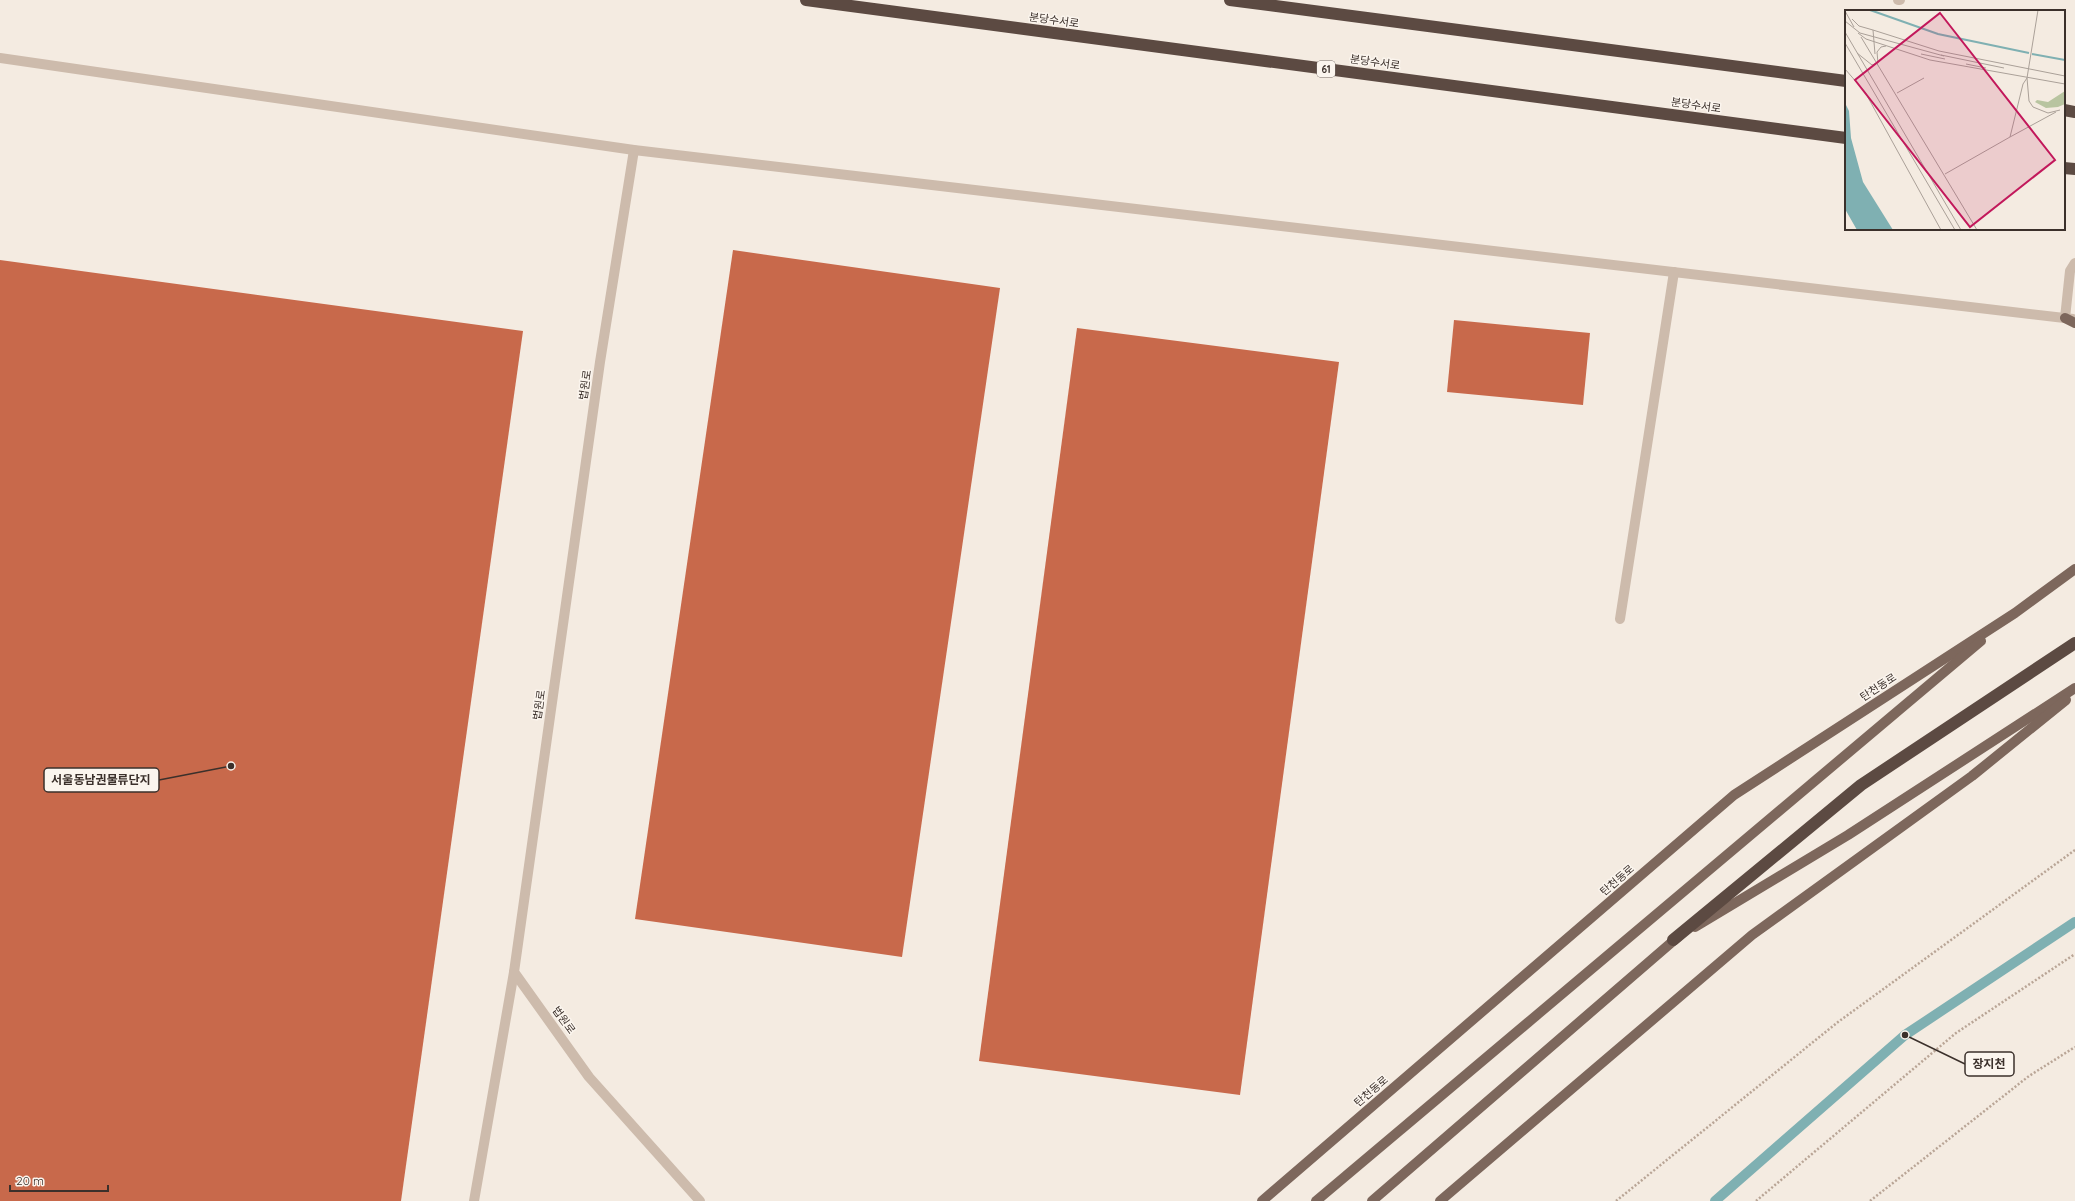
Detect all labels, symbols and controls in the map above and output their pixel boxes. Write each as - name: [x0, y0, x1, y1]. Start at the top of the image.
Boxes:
- street label: 분당수서로: [1028, 10, 1080, 30]
- inset map: [1845, 10, 2065, 230]
- street label: 분당수서로: [1349, 52, 1401, 72]
- road number: 61: [1317, 61, 1335, 77]
- street label: 분당수서로: [1670, 95, 1722, 115]
- street label: 법원로: [576, 369, 594, 401]
- street label: 탄천동로: [1857, 670, 1899, 704]
- street label: 법원로: [530, 689, 548, 721]
- callout: 서울동남권물류단지: [44, 768, 159, 792]
- text: 서울동남권물류단지: [51, 772, 151, 787]
- street label: 탄천동로: [1597, 861, 1637, 899]
- street label: 법원로: [549, 1004, 579, 1036]
- callout: 장지천: [1965, 1052, 2014, 1076]
- text: 장지천: [1972, 1056, 2006, 1071]
- street label: 탄천동로: [1351, 1072, 1391, 1110]
- scale bar: [10, 1167, 108, 1193]
- text: 20 m: [16, 1173, 44, 1188]

